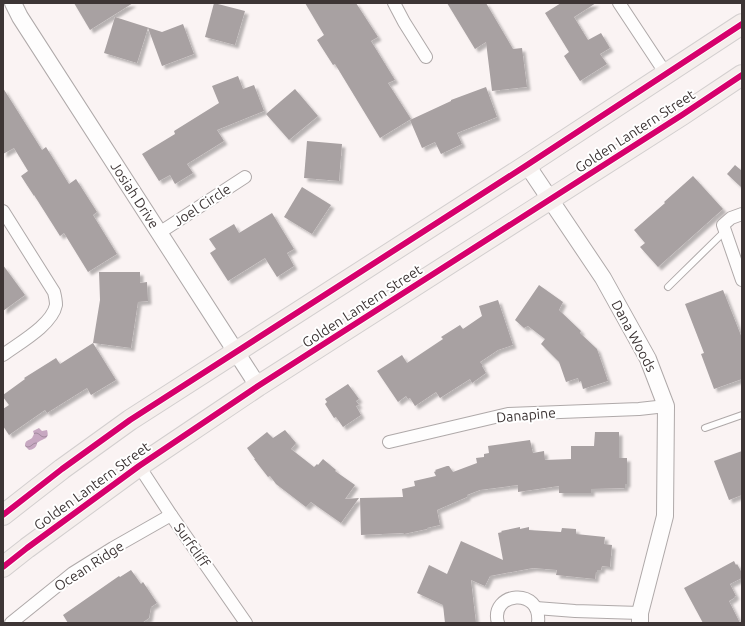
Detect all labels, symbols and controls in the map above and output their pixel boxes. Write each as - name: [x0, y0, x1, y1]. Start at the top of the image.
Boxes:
- street label: Golden Lantern Street: [572, 86, 698, 176]
- street label: Josiah Drive: [108, 159, 162, 231]
- street label: Joel Circle: [170, 181, 234, 229]
- street label: Golden Lantern Street: [299, 261, 425, 351]
- street label: Dana Woods: [608, 297, 660, 375]
- street label: Danapine: [496, 404, 556, 426]
- street label: Golden Lantern Street: [31, 438, 153, 533]
- street label: Surfcliff: [171, 520, 213, 570]
- street label: Ocean Ridge: [51, 538, 127, 594]

